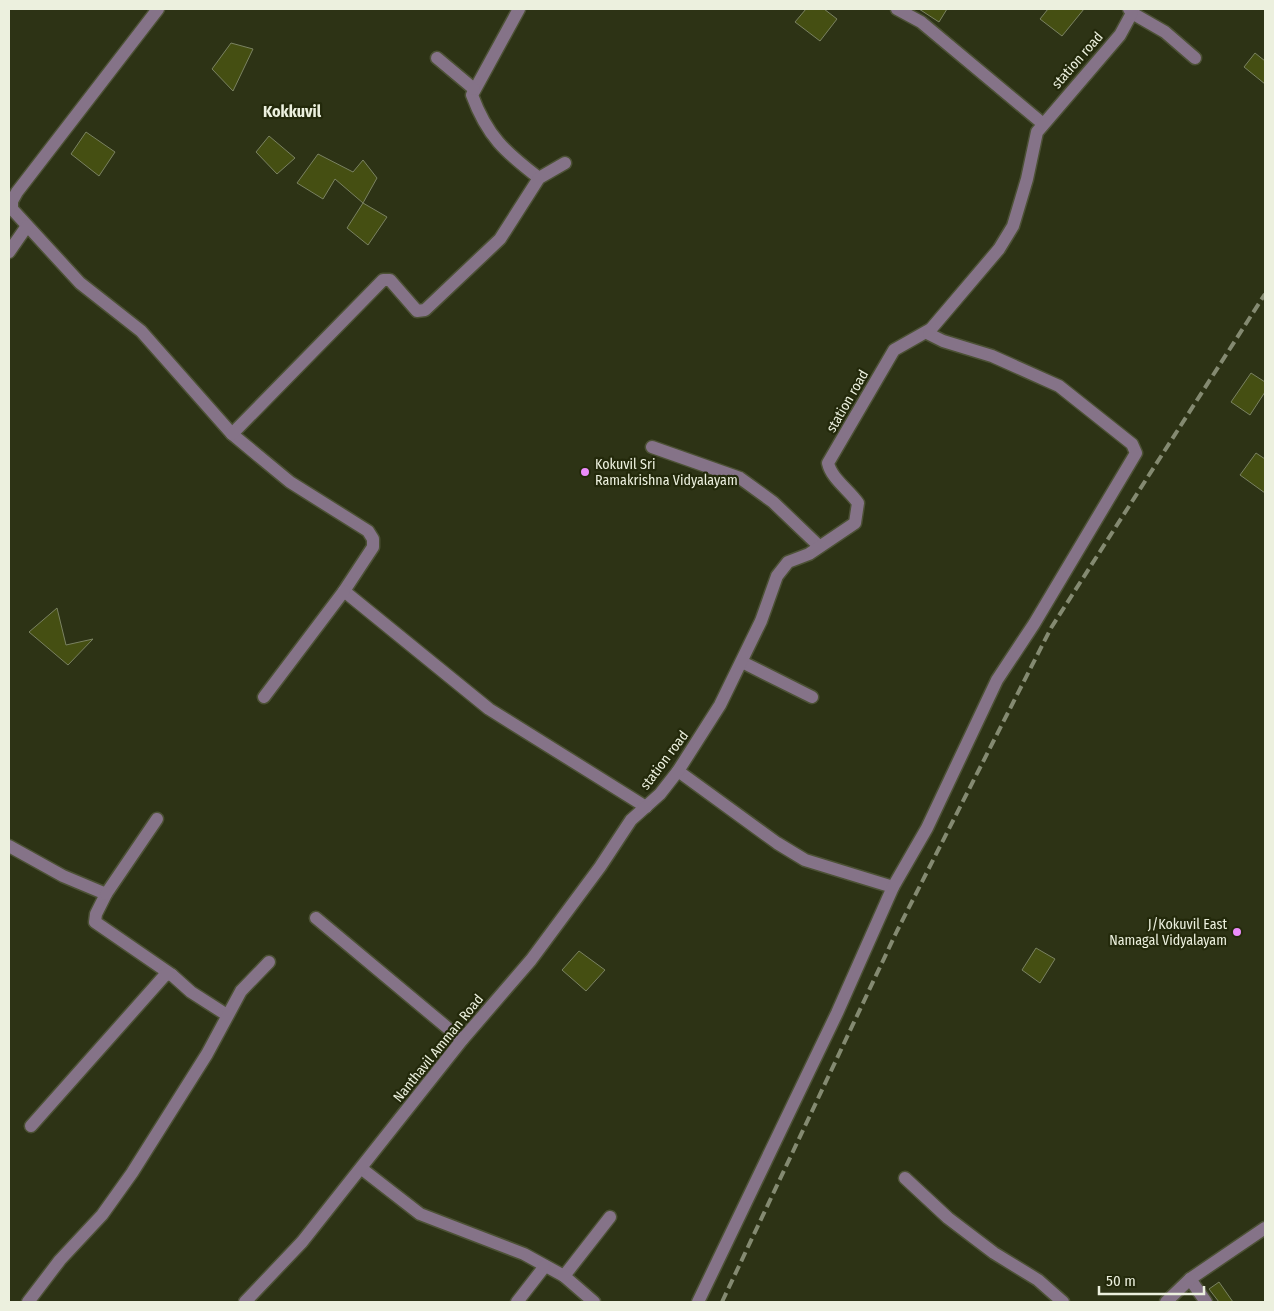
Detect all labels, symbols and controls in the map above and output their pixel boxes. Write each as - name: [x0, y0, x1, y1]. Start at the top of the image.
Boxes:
- street label: station road: [1048, 29, 1107, 92]
- district label: Kokkuvil: [263, 102, 322, 121]
- street label: station road: [823, 367, 872, 436]
- place label: Kokuvil Sri Ramakrishna Vidyalayam: [595, 456, 738, 489]
- marker: Kokuvil Sri Ramakrishna Vidyalayam: [579, 466, 591, 478]
- street label: station road: [637, 727, 692, 793]
- place label: J/Kokuvil East Namagal Vidyalayam: [1109, 916, 1227, 949]
- marker: J/Kokuvil East Namagal Vidyalayam: [1231, 926, 1243, 938]
- street label: Nanthavil Amman Road: [390, 991, 487, 1106]
- scale bar: [1099, 1264, 1204, 1296]
- text: 50 m: [1106, 1272, 1136, 1290]

